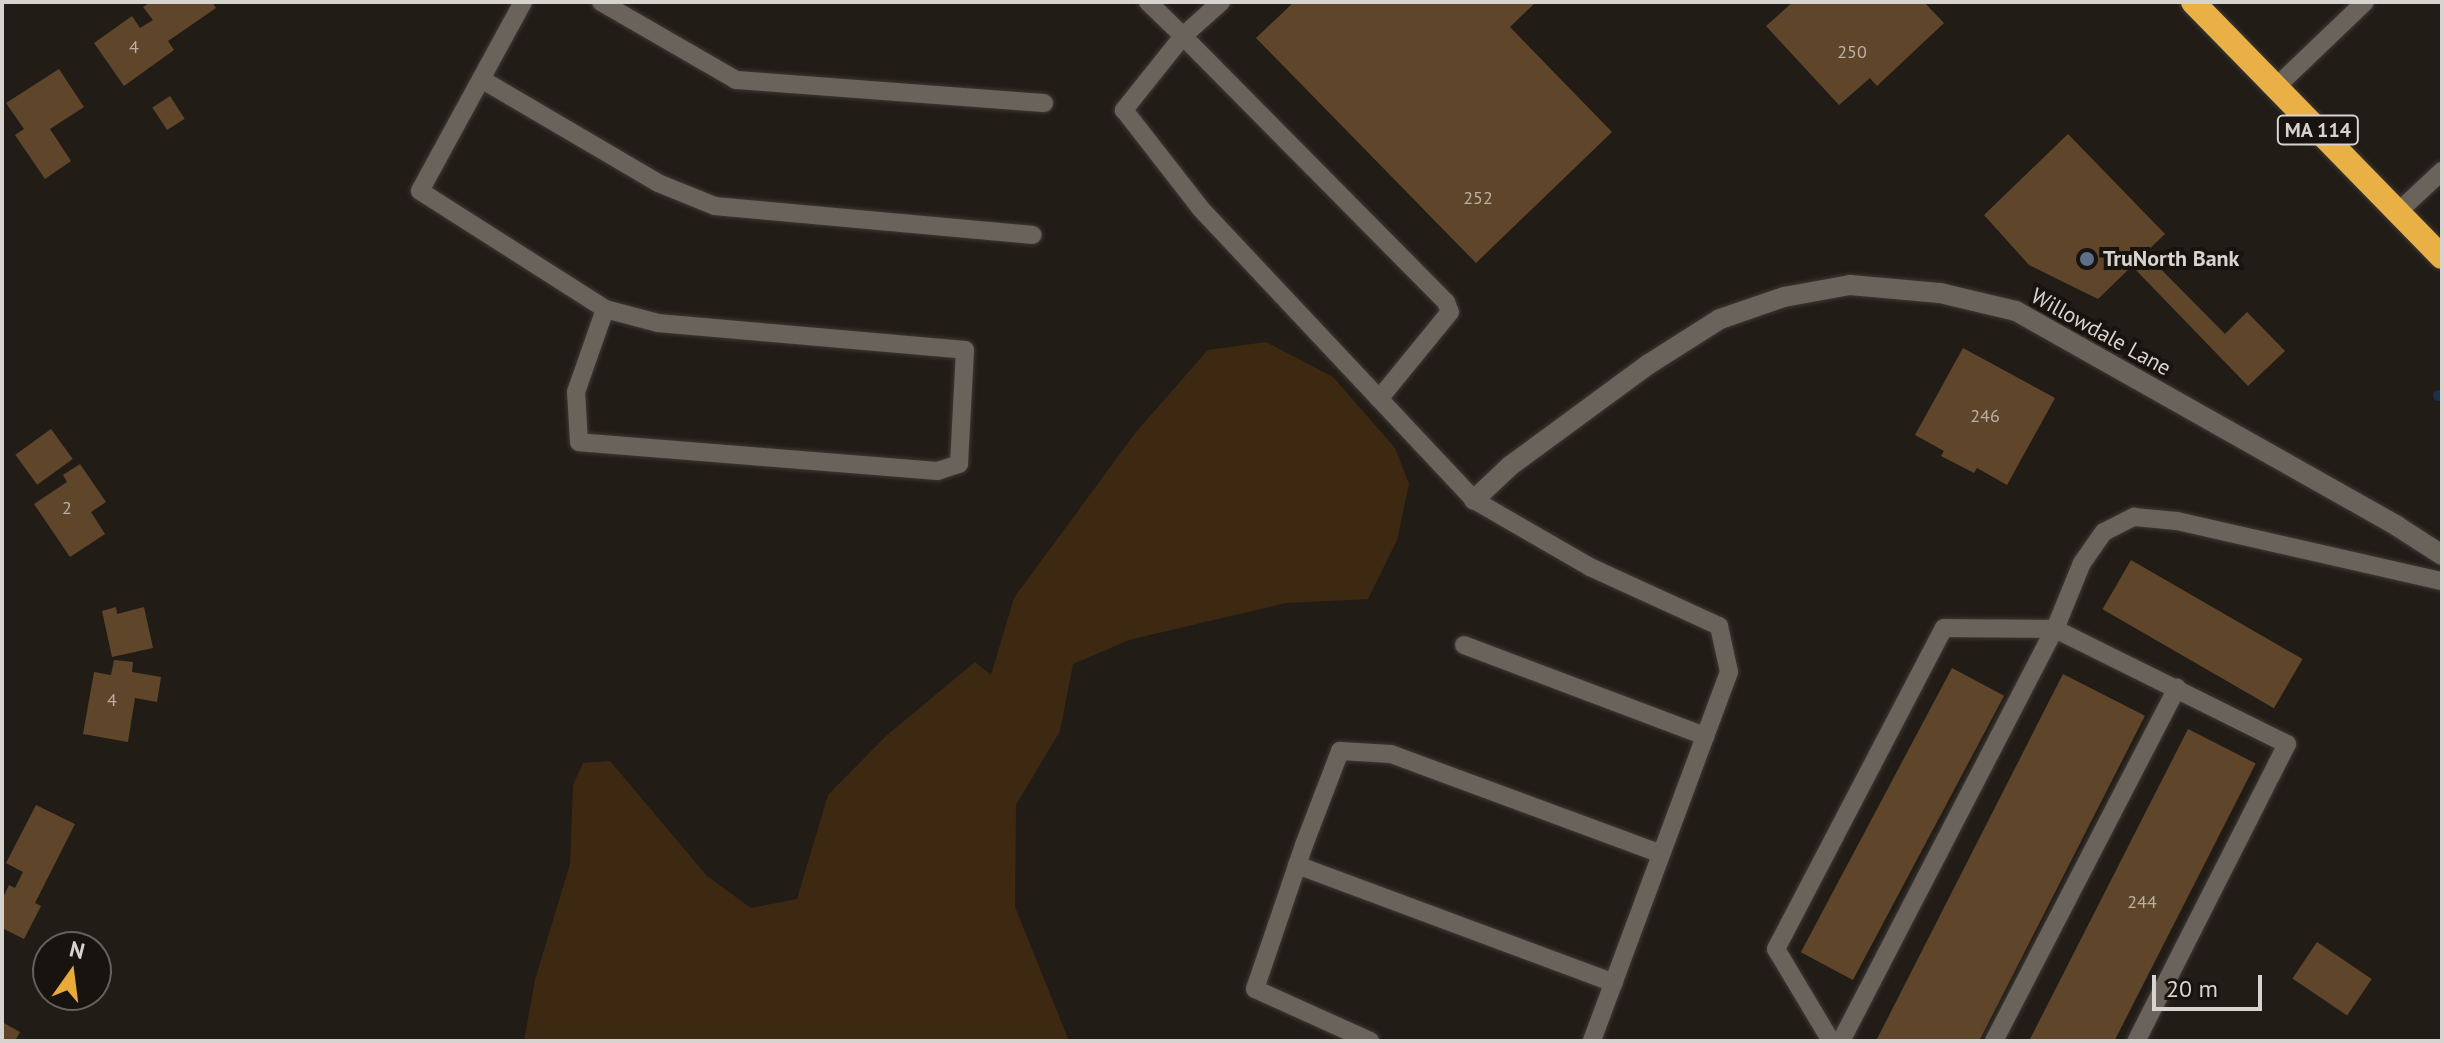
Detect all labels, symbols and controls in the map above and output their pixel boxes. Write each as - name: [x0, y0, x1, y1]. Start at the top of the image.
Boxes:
- house number: 4: [129, 36, 139, 58]
- house number: 250: [1837, 41, 1867, 63]
- road number: MA 114: [2276, 114, 2360, 146]
- house number: 252: [1463, 187, 1493, 209]
- place label: TruNorth Bank: [2103, 246, 2239, 272]
- marker: TruNorth Bank: [2078, 250, 2096, 268]
- street label: Willowdale Lane: [2026, 283, 2176, 381]
- house number: 246: [1970, 405, 2000, 427]
- house number: 2: [62, 497, 72, 519]
- house number: 4: [107, 689, 117, 711]
- house number: 244: [2127, 891, 2157, 913]
- north arrow: [32, 931, 112, 1011]
- text: N: [67, 934, 88, 965]
- scale bar: [2156, 959, 2266, 1009]
- text: 20 m: [2166, 973, 2218, 1004]

